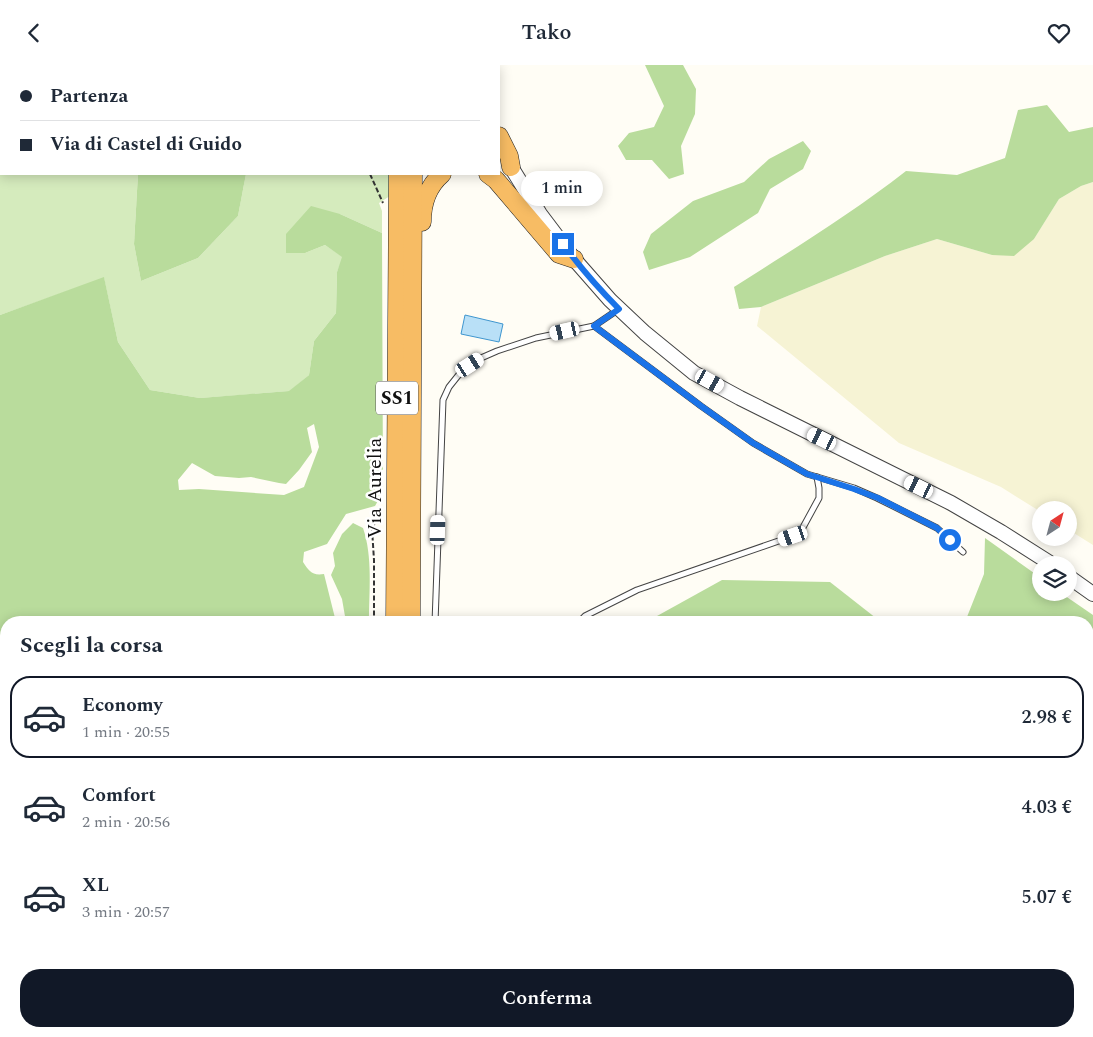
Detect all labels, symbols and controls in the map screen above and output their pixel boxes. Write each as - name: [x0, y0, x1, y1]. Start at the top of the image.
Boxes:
- text: Tako: [522, 16, 571, 49]
- icon: back: [20, 19, 48, 47]
- icon: heart: [1045, 19, 1073, 47]
- text: Partenza: [50, 82, 128, 111]
- text: Via di Castel di Guido: [50, 130, 242, 159]
- callout: 1 min: [522, 171, 604, 207]
- text: 1 min: [541, 176, 583, 200]
- route end: [552, 233, 574, 255]
- car: [548, 320, 581, 342]
- car: [453, 351, 486, 379]
- car: [693, 367, 726, 395]
- road number: SS1: [376, 381, 418, 414]
- car: [805, 426, 838, 452]
- street label: Via Aurelia: [360, 437, 390, 539]
- car: [902, 474, 935, 500]
- north arrow: [1032, 501, 1078, 546]
- map controls: [1032, 501, 1077, 601]
- car: [429, 515, 446, 545]
- car: [776, 524, 809, 548]
- route start: [939, 529, 961, 551]
- button: layers: [1032, 556, 1077, 601]
- text: Scegli la corsa: [20, 629, 163, 662]
- text: Economy: [82, 691, 163, 720]
- icon: car: [22, 695, 67, 740]
- text: 2.98 €: [1022, 703, 1072, 732]
- text: 1 min · 20:55: [82, 720, 170, 744]
- text: Comfort: [82, 781, 156, 810]
- icon: car: [22, 785, 67, 830]
- text: 4.03 €: [1022, 793, 1072, 822]
- text: 2 min · 20:56: [82, 810, 170, 834]
- text: XL: [82, 871, 109, 900]
- icon: car: [22, 875, 67, 920]
- text: 5.07 €: [1022, 883, 1072, 912]
- text: 3 min · 20:57: [82, 900, 170, 924]
- button: Conferma: [20, 969, 1074, 1027]

